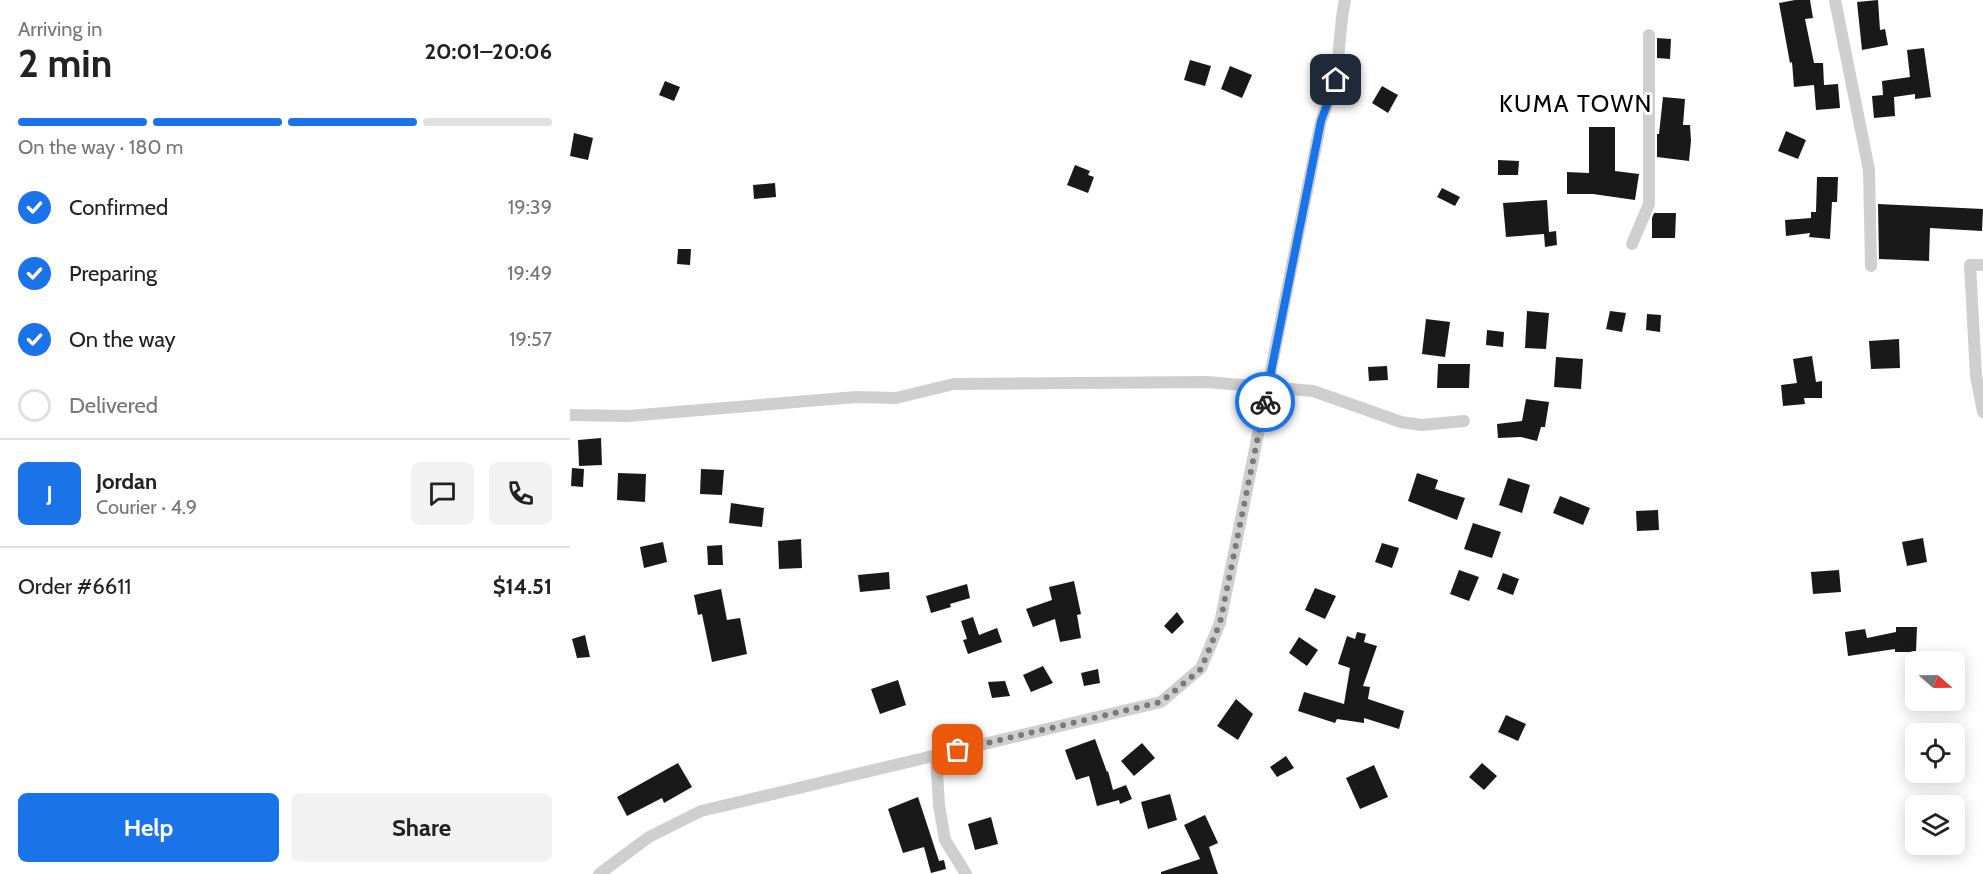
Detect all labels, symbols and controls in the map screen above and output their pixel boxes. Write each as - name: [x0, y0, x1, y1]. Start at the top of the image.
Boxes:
- text: Arriving in: [18, 17, 102, 41]
- text: 20:01–20:06: [424, 38, 552, 65]
- text: 2 min: [18, 39, 112, 87]
- pin: [1310, 54, 1361, 105]
- icon: home: [1319, 63, 1352, 96]
- district label: KUMA TOWN: [1499, 89, 1653, 118]
- text: On the way · 180 m: [18, 135, 183, 159]
- icon: check: [18, 191, 51, 224]
- text: Confirmed: [69, 194, 168, 221]
- text: 19:39: [508, 195, 552, 219]
- icon: check: [18, 257, 51, 290]
- text: Preparing: [69, 260, 157, 287]
- text: 19:49: [507, 261, 552, 285]
- icon: check: [18, 323, 51, 356]
- text: On the way: [69, 326, 176, 353]
- text: 19:57: [509, 327, 552, 351]
- courier: [1235, 372, 1295, 432]
- icon: bike: [1249, 386, 1282, 419]
- text: Delivered: [69, 392, 158, 419]
- button: chat: [411, 462, 474, 525]
- button: phone: [489, 462, 552, 525]
- text: Jordan: [96, 468, 157, 495]
- text: J: [46, 480, 53, 507]
- text: Courier · 4.9: [96, 495, 197, 519]
- text: Order #6611: [18, 573, 131, 600]
- text: $14.51: [493, 573, 552, 600]
- north arrow: [1905, 651, 1965, 711]
- map controls: [1905, 651, 1965, 855]
- button: locate: [1905, 723, 1965, 783]
- pin: [932, 724, 983, 775]
- icon: bag: [941, 733, 974, 766]
- button: Help: [18, 793, 279, 862]
- button: Share: [291, 793, 552, 862]
- button: layers: [1905, 795, 1965, 855]

